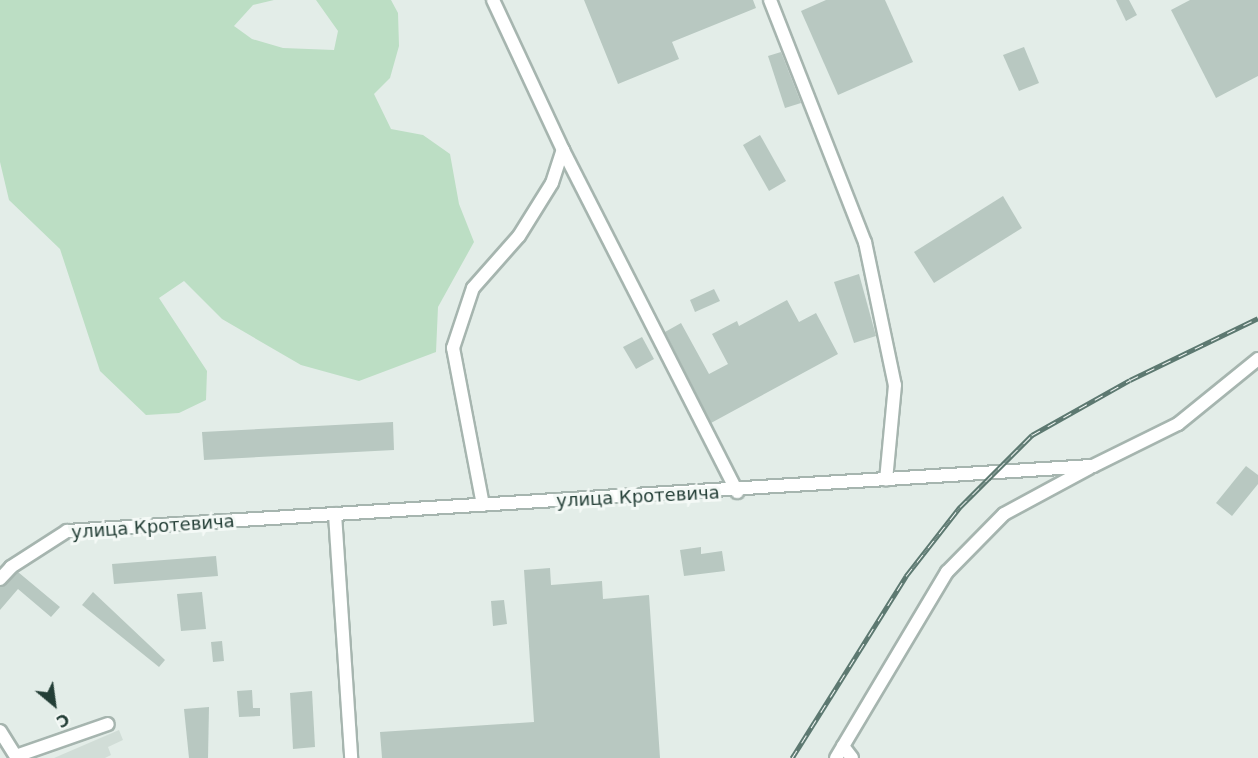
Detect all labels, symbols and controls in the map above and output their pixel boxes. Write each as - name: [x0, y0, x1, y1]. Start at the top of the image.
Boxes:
- street label: улица Кротевича: [556, 482, 720, 512]
- street label: улица Кротевича: [71, 511, 235, 543]
- north arrow: [24, 674, 84, 734]
- text: С: [53, 709, 73, 731]

